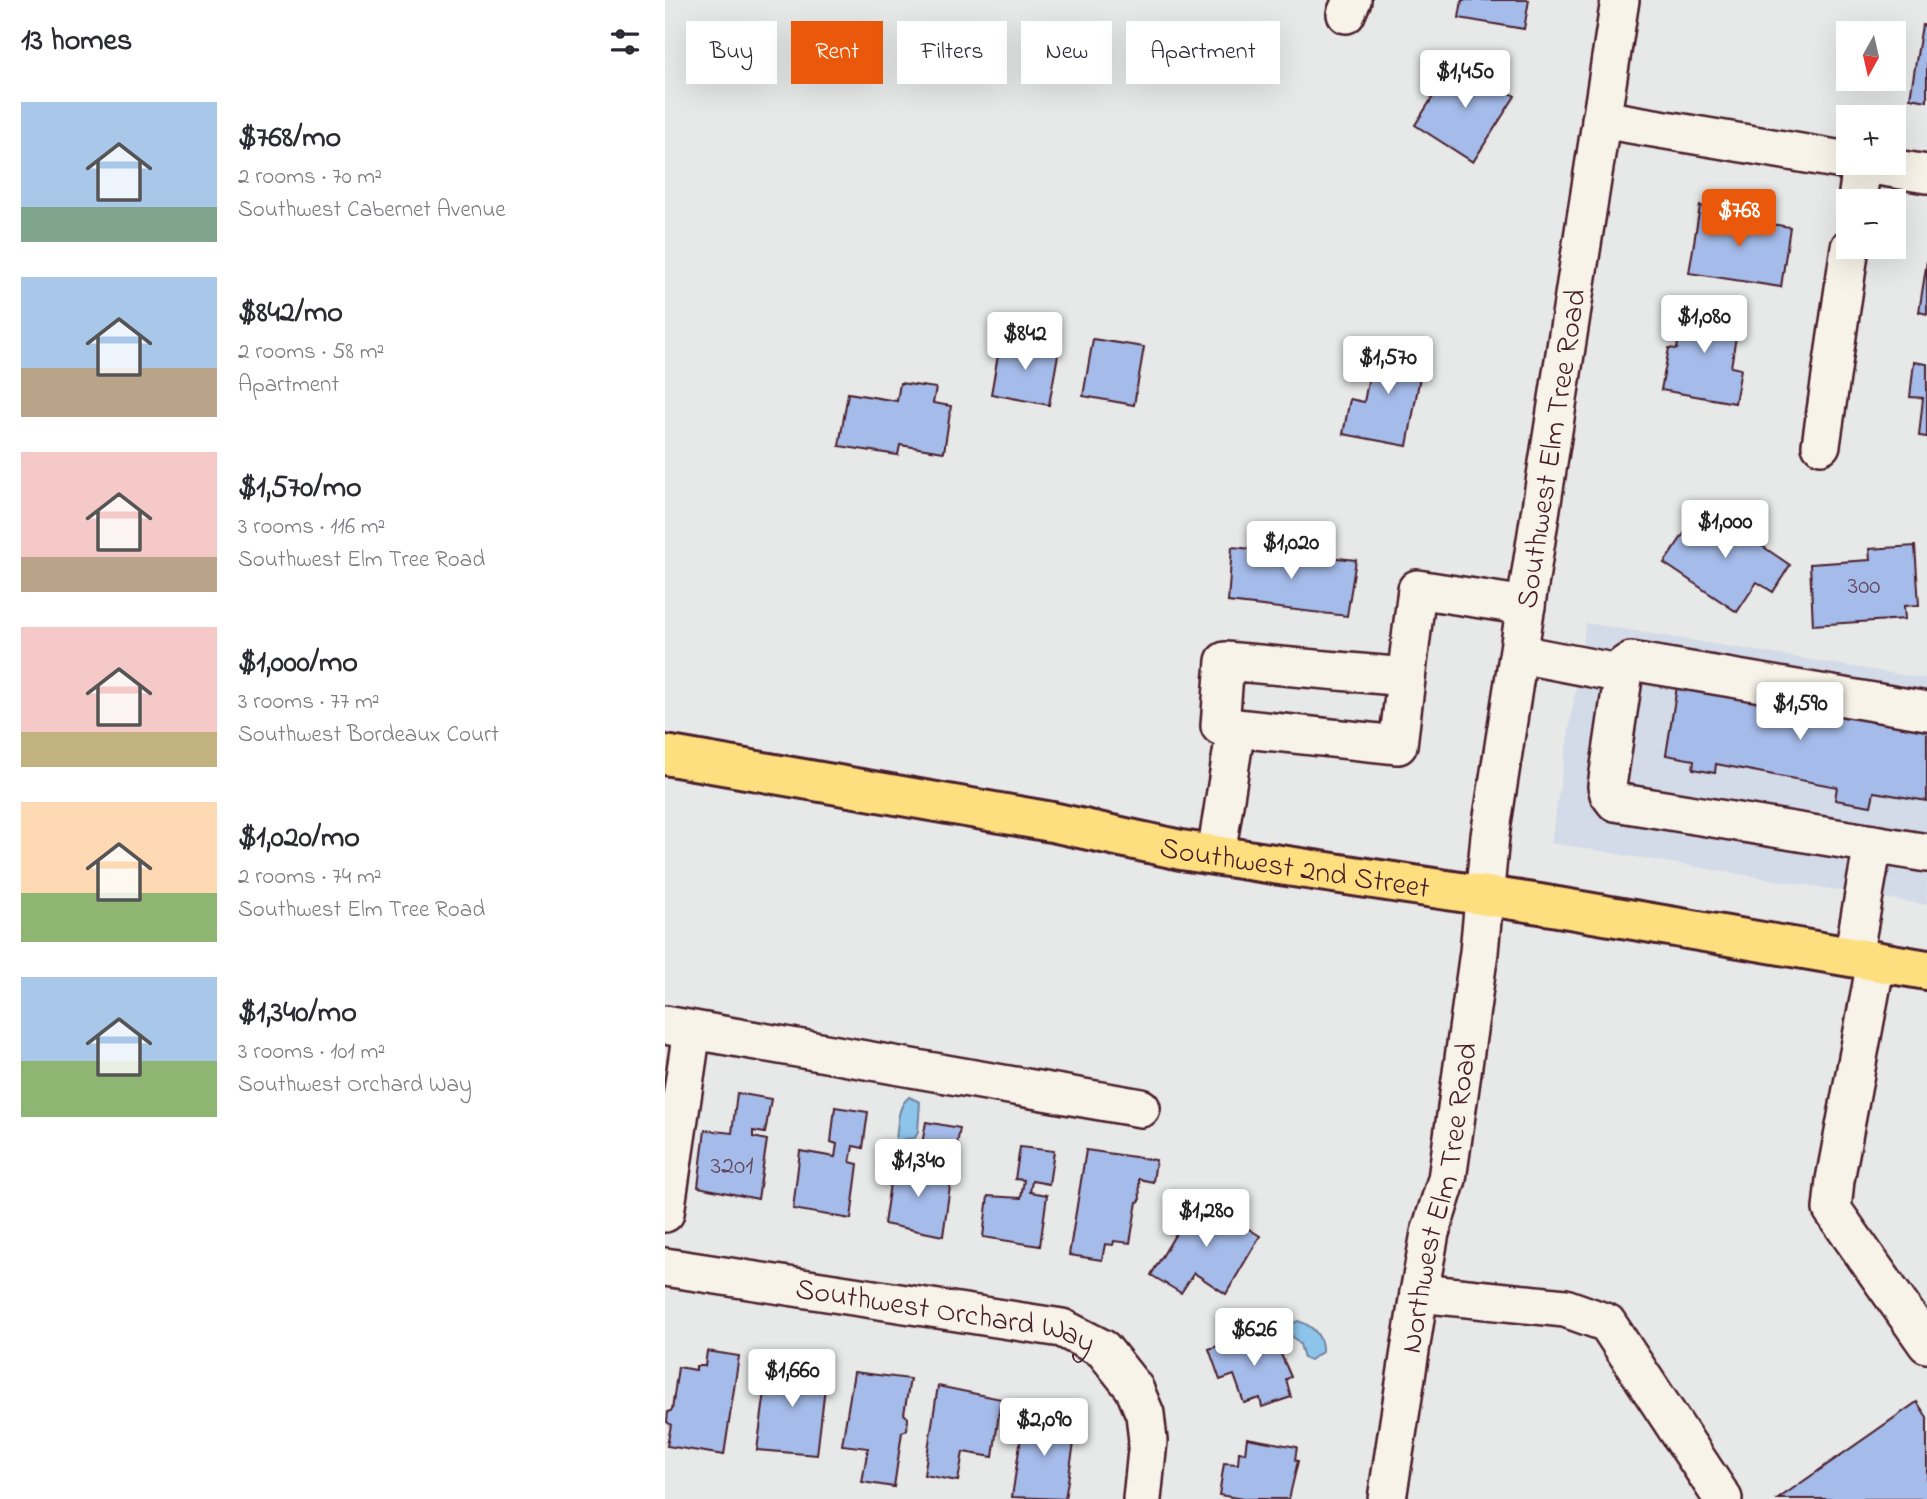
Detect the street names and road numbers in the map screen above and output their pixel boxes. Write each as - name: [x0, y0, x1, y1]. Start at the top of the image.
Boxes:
- street label: Southwest Elm Tree Road: [1507, 286, 1600, 612]
- street label: Southwest 2nd Street: [1155, 827, 1432, 912]
- street label: Northwest Elm Tree Road: [1391, 1040, 1491, 1356]
- street label: Southwest Orchard Way: [792, 1268, 1103, 1367]

